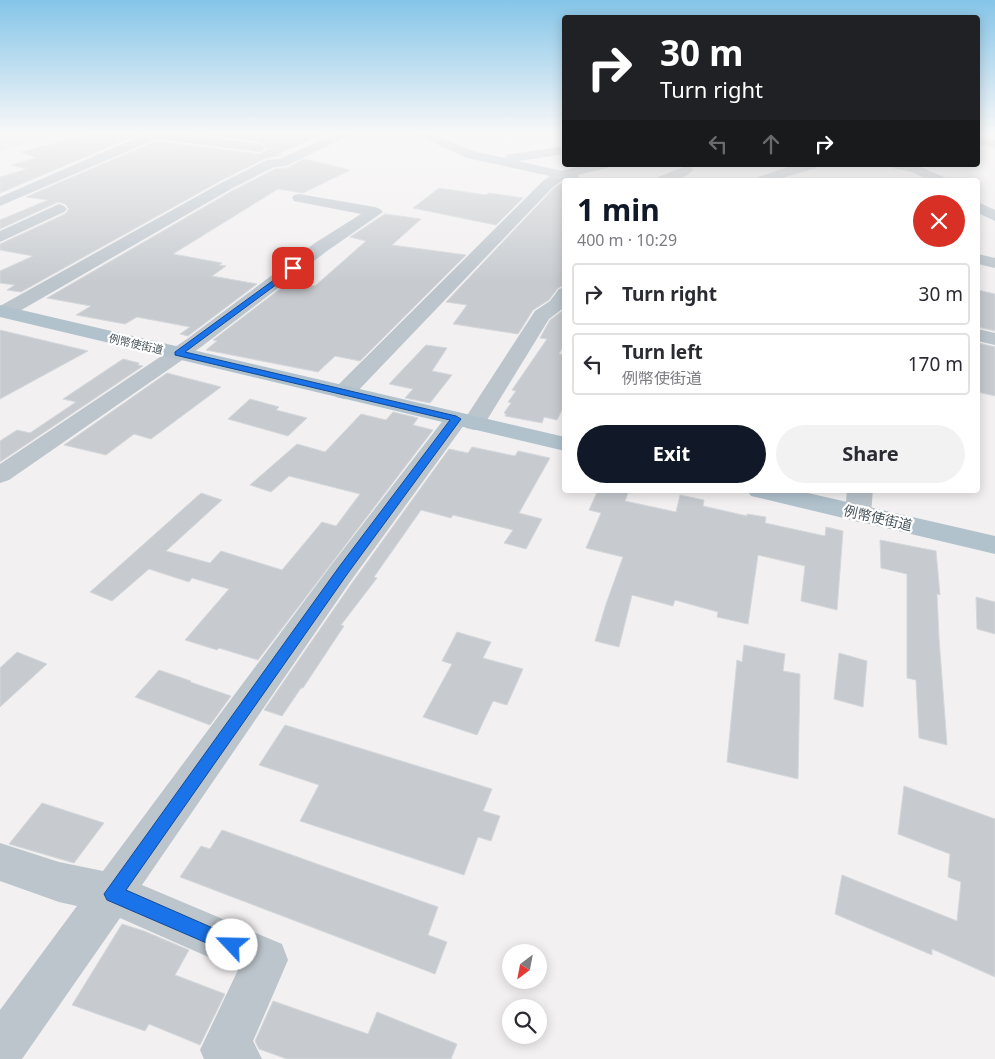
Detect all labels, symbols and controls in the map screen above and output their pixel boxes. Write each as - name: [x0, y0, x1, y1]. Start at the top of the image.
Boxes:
- text: 30 m: [660, 29, 743, 76]
- icon: right: [577, 35, 642, 100]
- text: Turn right: [660, 74, 763, 104]
- icon: left: [704, 130, 732, 158]
- icon: ahead: [757, 130, 785, 158]
- icon: right: [810, 130, 838, 158]
- text: 1 min: [577, 189, 660, 230]
- button: close: [913, 195, 965, 247]
- text: 400 m · 10:29: [577, 229, 677, 251]
- pin: [272, 247, 314, 289]
- icon: arrive: [279, 254, 307, 282]
- icon: right: [579, 280, 607, 308]
- text: Turn right: [622, 281, 717, 307]
- text: 30 m: [919, 281, 963, 307]
- street label: 例幣使街道: [108, 330, 165, 357]
- text: Turn left: [622, 339, 703, 365]
- icon: left: [579, 350, 607, 378]
- text: 170 m: [908, 351, 963, 377]
- text: 例幣使街道: [622, 367, 702, 389]
- button: Exit: [577, 425, 766, 483]
- button: Share: [776, 425, 965, 483]
- street label: 例幣使街道: [842, 500, 914, 535]
- position arrow: [205, 918, 257, 970]
- north arrow: [502, 944, 548, 989]
- map controls: [502, 944, 547, 1044]
- button: search: [502, 999, 547, 1044]

